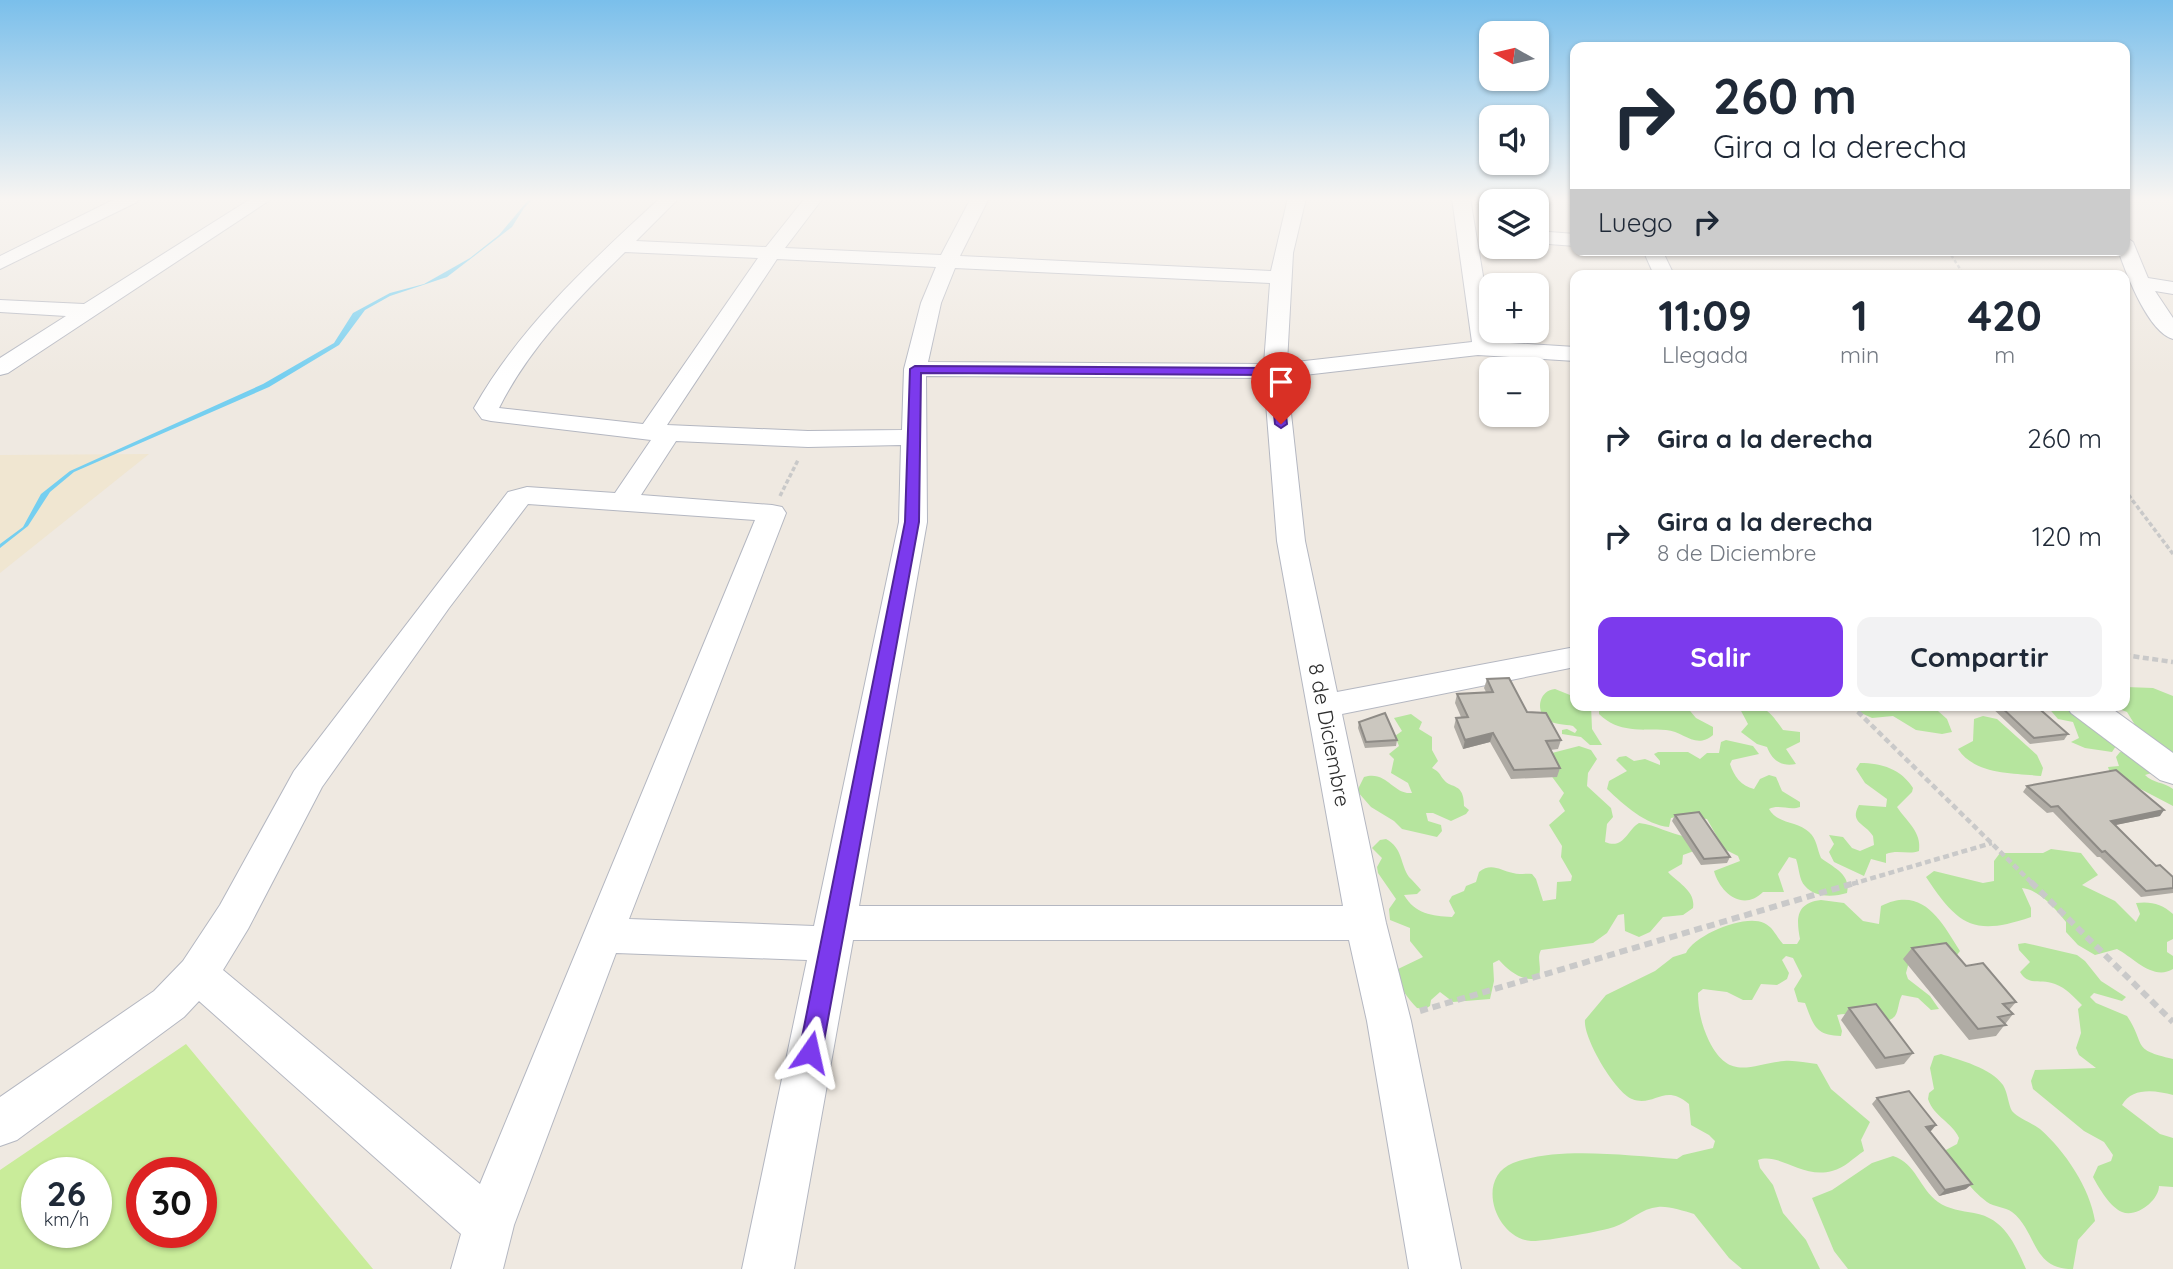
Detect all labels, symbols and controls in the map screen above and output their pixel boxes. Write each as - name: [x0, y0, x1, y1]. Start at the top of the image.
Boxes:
- north arrow: [1479, 21, 1549, 91]
- map controls: [1479, 21, 1549, 427]
- text: 260 m: [1713, 65, 1857, 126]
- icon: right: [1598, 70, 1689, 161]
- button: sound: [1479, 105, 1549, 175]
- text: Gira a la derecha: [1713, 126, 1967, 166]
- button: layers: [1479, 189, 1549, 259]
- icon: right: [1687, 203, 1725, 241]
- text: Luego: [1598, 206, 1673, 239]
- button: +: [1479, 273, 1549, 343]
- text: 11:09: [1658, 289, 1752, 342]
- text: 1: [1852, 289, 1868, 342]
- text: 420: [1967, 289, 2042, 342]
- text: Llegada: [1662, 340, 1748, 369]
- text: min: [1840, 340, 1879, 369]
- text: m: [1994, 340, 2015, 369]
- pin: [1251, 352, 1311, 424]
- button: −: [1479, 357, 1549, 427]
- icon: arrive: [1262, 363, 1300, 401]
- icon: right: [1598, 419, 1636, 457]
- text: Gira a la derecha: [1657, 422, 1873, 455]
- text: 260 m: [2027, 422, 2102, 455]
- text: Gira a la derecha: [1657, 505, 1873, 538]
- icon: right: [1598, 517, 1636, 555]
- text: 120 m: [2032, 520, 2102, 553]
- text: 8 de Diciembre: [1657, 538, 1816, 567]
- button: Salir: [1598, 617, 1843, 697]
- button: Compartir: [1857, 617, 2102, 697]
- street label: 8 de Diciembre: [1303, 661, 1357, 809]
- position arrow: [773, 1015, 847, 1089]
- speed limit sign: 30: [126, 1157, 217, 1248]
- text: 26: [47, 1171, 86, 1215]
- text: km/h: [44, 1208, 89, 1231]

